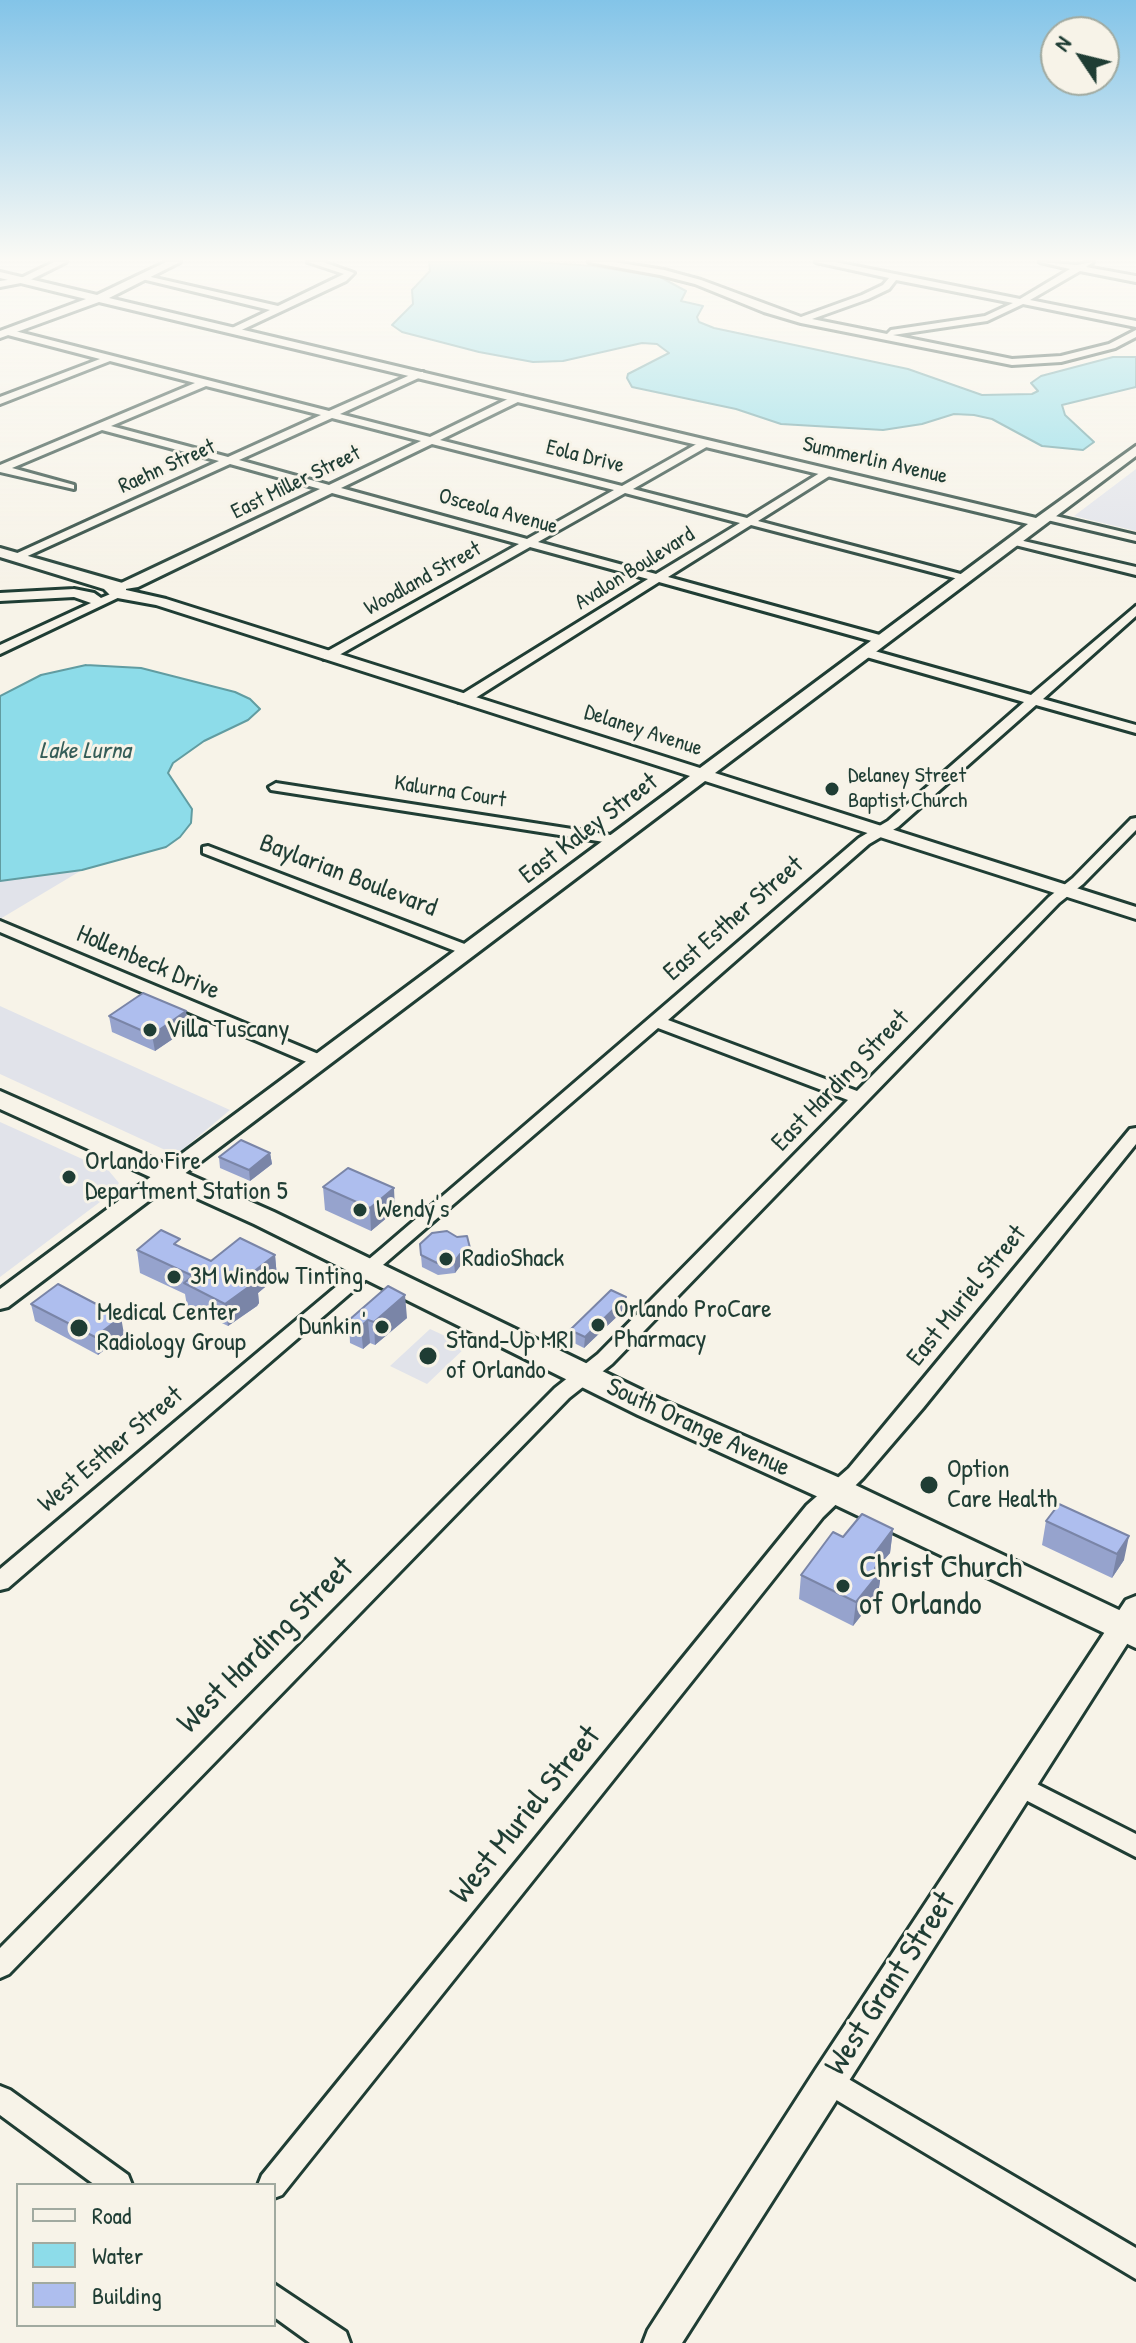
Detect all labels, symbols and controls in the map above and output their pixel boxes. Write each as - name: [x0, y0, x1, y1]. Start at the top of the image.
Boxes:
- north arrow: [1040, 16, 1120, 96]
- text: N: [1046, 30, 1078, 57]
- street label: Summerlin Avenue: [800, 432, 950, 490]
- street label: Raehn Street: [115, 434, 219, 500]
- street label: Eola Drive: [543, 435, 627, 479]
- street label: East Miller Street: [227, 440, 365, 526]
- street label: Osceola Avenue: [436, 483, 560, 541]
- street label: Avalon Boulevard: [570, 522, 700, 616]
- street label: Woodland Street: [360, 536, 486, 622]
- street label: Delaney Avenue: [581, 700, 705, 762]
- water label: Lake Lurna: [39, 738, 131, 766]
- place label: Delaney Street Baptist Church: [848, 763, 967, 814]
- street label: East Kaley Street: [514, 767, 664, 891]
- street label: Kalurna Court: [392, 770, 508, 814]
- marker: Delaney Street Baptist Church: [823, 780, 841, 798]
- street label: Baylarian Boulevard: [255, 828, 441, 924]
- street label: East Esther Street: [658, 850, 810, 988]
- street label: Hollenbeck Drive: [72, 919, 224, 1007]
- street label: East Harding Street: [766, 1004, 916, 1158]
- place label: Villa Tuscany: [166, 1014, 289, 1046]
- marker: Villa Tuscany: [141, 1021, 159, 1039]
- place label: Orlando Fire Department Station 5: [85, 1146, 288, 1208]
- marker: Orlando Fire Department Station 5: [60, 1168, 78, 1186]
- place label: Wendy's: [376, 1194, 450, 1226]
- marker: Wendy's: [351, 1201, 369, 1219]
- street label: East Muriel Street: [901, 1219, 1033, 1373]
- place label: RadioShack: [462, 1243, 564, 1275]
- marker: RadioShack: [437, 1250, 455, 1268]
- place label: 3M Window Tinting: [190, 1261, 363, 1293]
- marker: 3M Window Tinting: [165, 1268, 183, 1286]
- place label: Orlando ProCare Pharmacy: [614, 1294, 772, 1356]
- place label: Medical Center Radiology Group: [97, 1297, 246, 1358]
- place label: Dunkin': [299, 1311, 366, 1343]
- marker: Orlando ProCare Pharmacy: [589, 1316, 607, 1334]
- marker: Medical Center Radiology Group: [68, 1317, 90, 1339]
- marker: Dunkin': [373, 1318, 391, 1336]
- place label: Stand-Up MRI of Orlando: [446, 1325, 574, 1386]
- marker: Stand-Up MRI of Orlando: [417, 1345, 439, 1367]
- street label: South Orange Avenue: [601, 1372, 795, 1484]
- street label: West Esther Street: [32, 1380, 190, 1520]
- place label: Option Care Health: [947, 1454, 1057, 1516]
- marker: Option Care Health: [918, 1474, 940, 1496]
- place label: Christ Church of Orlando: [859, 1549, 1022, 1624]
- street label: West Harding Street: [170, 1550, 362, 1742]
- marker: Christ Church of Orlando: [834, 1577, 852, 1595]
- street label: West Muriel Street: [443, 1718, 609, 1912]
- street label: West Grant Street: [818, 1885, 964, 2083]
- legend: [16, 2183, 276, 2327]
- text: Road: [92, 2199, 131, 2231]
- text: Water: [92, 2239, 143, 2271]
- text: Building: [92, 2279, 162, 2311]

